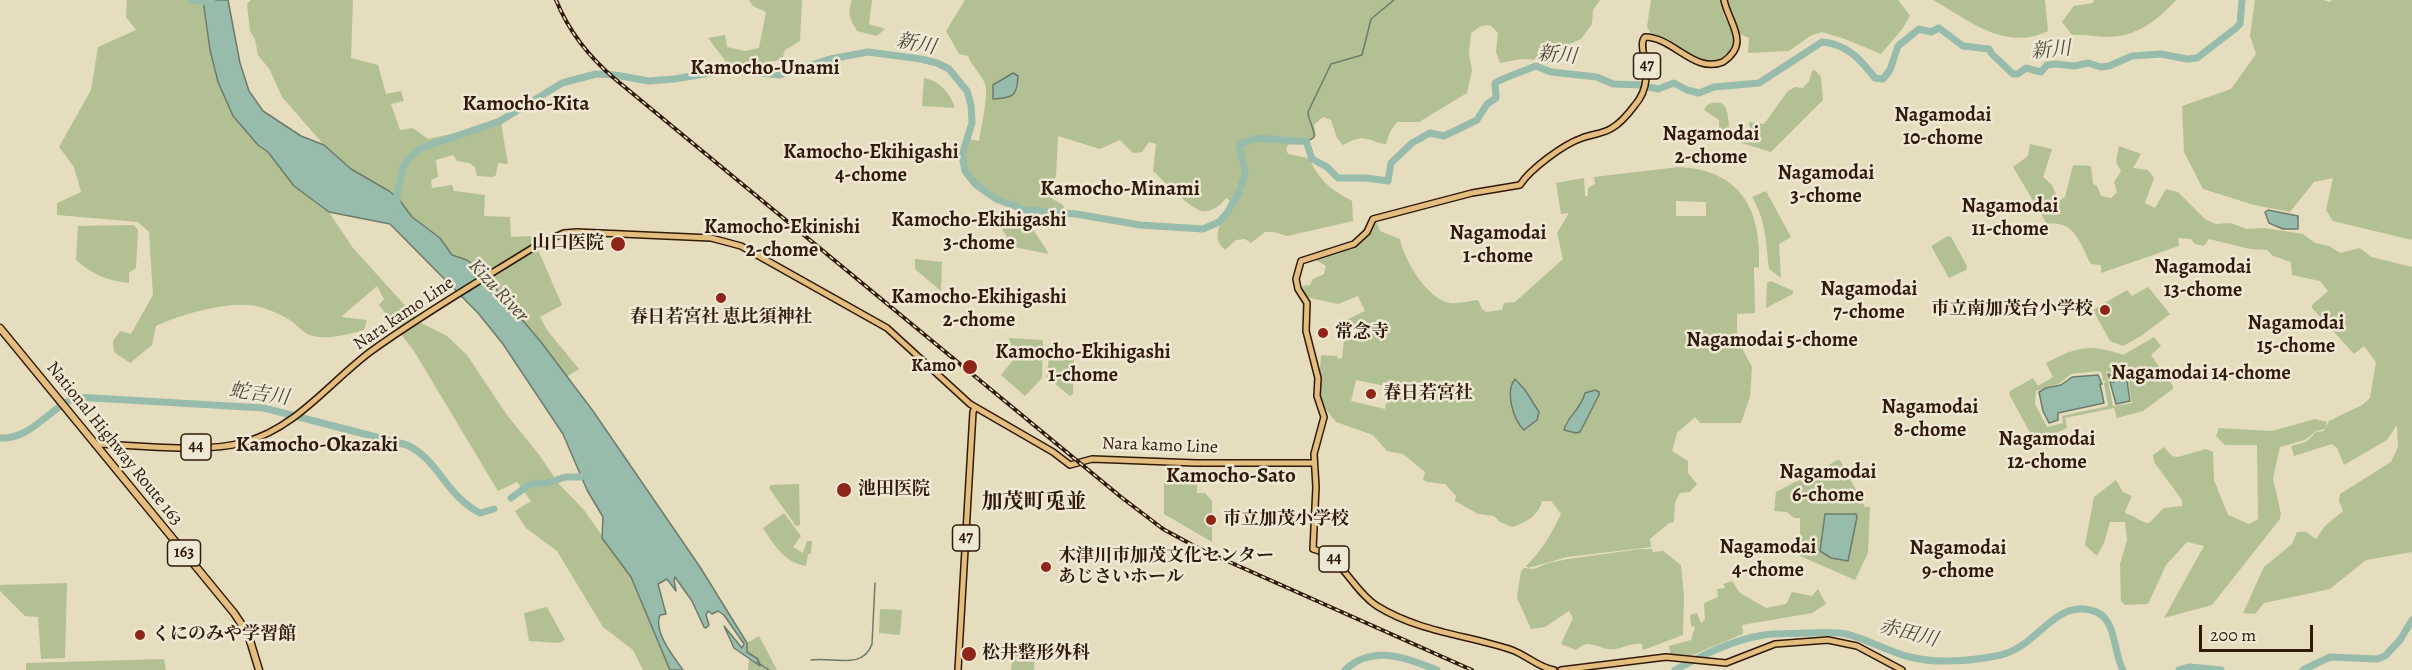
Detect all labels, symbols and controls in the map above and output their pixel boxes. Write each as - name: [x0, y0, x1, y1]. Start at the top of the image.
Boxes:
- water label: 新川: [894, 29, 938, 61]
- water label: 新川: [2030, 37, 2072, 65]
- water label: 新川: [1536, 42, 1578, 70]
- road number: 47: [1634, 53, 1660, 79]
- district label: Kamocho-Unami: [690, 56, 840, 82]
- district label: Kamocho-Kita: [462, 92, 590, 118]
- district label: Nagamodai 10-chome: [1895, 104, 1991, 151]
- district label: Nagamodai 2-chome: [1663, 123, 1759, 170]
- district label: Kamocho-Ekihigashi 4-chome: [783, 141, 959, 188]
- district label: Nagamodai 3-chome: [1778, 162, 1874, 209]
- district label: Kamocho-Minami: [1040, 177, 1200, 203]
- district label: Nagamodai 11-chome: [1962, 195, 2058, 242]
- district label: Kamocho-Ekihigashi 3-chome: [891, 209, 1067, 256]
- district label: Kamocho-Ekinishi 2-chome: [704, 216, 860, 263]
- district label: Nagamodai 1-chome: [1450, 222, 1546, 269]
- place label: 山口医院: [532, 233, 604, 255]
- marker: 山口医院: [609, 235, 627, 253]
- water label: Kizu River: [463, 255, 533, 327]
- district label: Nagamodai 13-chome: [2155, 256, 2251, 303]
- street label: Nara kamo Line: [350, 273, 458, 355]
- district label: Nagamodai 7-chome: [1821, 278, 1917, 325]
- district label: Kamocho-Ekihigashi 2-chome: [891, 286, 1067, 333]
- marker: 春日若宮社 恵比須神社: [714, 291, 728, 305]
- place label: 市立南加茂台小学校: [1931, 299, 2093, 321]
- marker: 市立南加茂台小学校: [2098, 303, 2112, 317]
- place label: 春日若宮社 恵比須神社: [629, 307, 813, 329]
- district label: Nagamodai 15-chome: [2248, 312, 2344, 359]
- place label: 常念寺: [1335, 322, 1389, 344]
- marker: 常念寺: [1316, 326, 1330, 340]
- district label: Nagamodai 5-chome: [1686, 329, 1858, 353]
- district label: Kamocho-Ekihigashi 1-chome: [995, 341, 1171, 388]
- place label: Kamo: [911, 356, 956, 378]
- street label: National Highway Route 163: [41, 358, 187, 530]
- marker: Kamo: [961, 358, 979, 376]
- district label: Nagamodai 14-chome: [2111, 362, 2291, 386]
- water label: 蛇吉川: [228, 379, 290, 411]
- place label: 春日若宮社: [1383, 383, 1473, 405]
- marker: 春日若宮社: [1364, 387, 1378, 401]
- district label: Nagamodai 8-chome: [1882, 396, 1978, 443]
- district label: Nagamodai 12-chome: [1999, 428, 2095, 475]
- district label: Kamocho-Okazaki: [236, 433, 398, 459]
- street label: Nara kamo Line: [1102, 433, 1218, 459]
- road number: 44: [181, 434, 211, 460]
- district label: Nagamodai 6-chome: [1780, 461, 1876, 508]
- district label: Kamocho-Sato: [1166, 464, 1296, 490]
- place label: 池田医院: [858, 479, 930, 501]
- marker: 池田医院: [835, 481, 853, 499]
- district label: 加茂町兎並: [982, 490, 1086, 516]
- place label: 市立加茂小学校: [1223, 509, 1349, 531]
- marker: 市立加茂小学校: [1204, 513, 1218, 527]
- road number: 47: [952, 525, 980, 551]
- district label: Nagamodai 4-chome: [1720, 536, 1816, 583]
- district label: Nagamodai 9-chome: [1910, 537, 2006, 584]
- road number: 163: [168, 540, 201, 566]
- place label: 木津川市加茂文化センター あじさいホール: [1058, 546, 1274, 588]
- road number: 44: [1319, 546, 1349, 572]
- marker: 木津川市加茂文化センター あじさいホール: [1039, 560, 1053, 574]
- scale bar: [2202, 613, 2316, 651]
- water label: 赤田川: [1876, 615, 1940, 653]
- text: 200 m: [2210, 623, 2256, 647]
- place label: くにのみや学習館: [152, 624, 296, 646]
- marker: くにのみや学習館: [133, 628, 147, 642]
- place label: 松井整形外科: [982, 643, 1090, 665]
- marker: 松井整形外科: [960, 645, 978, 663]

